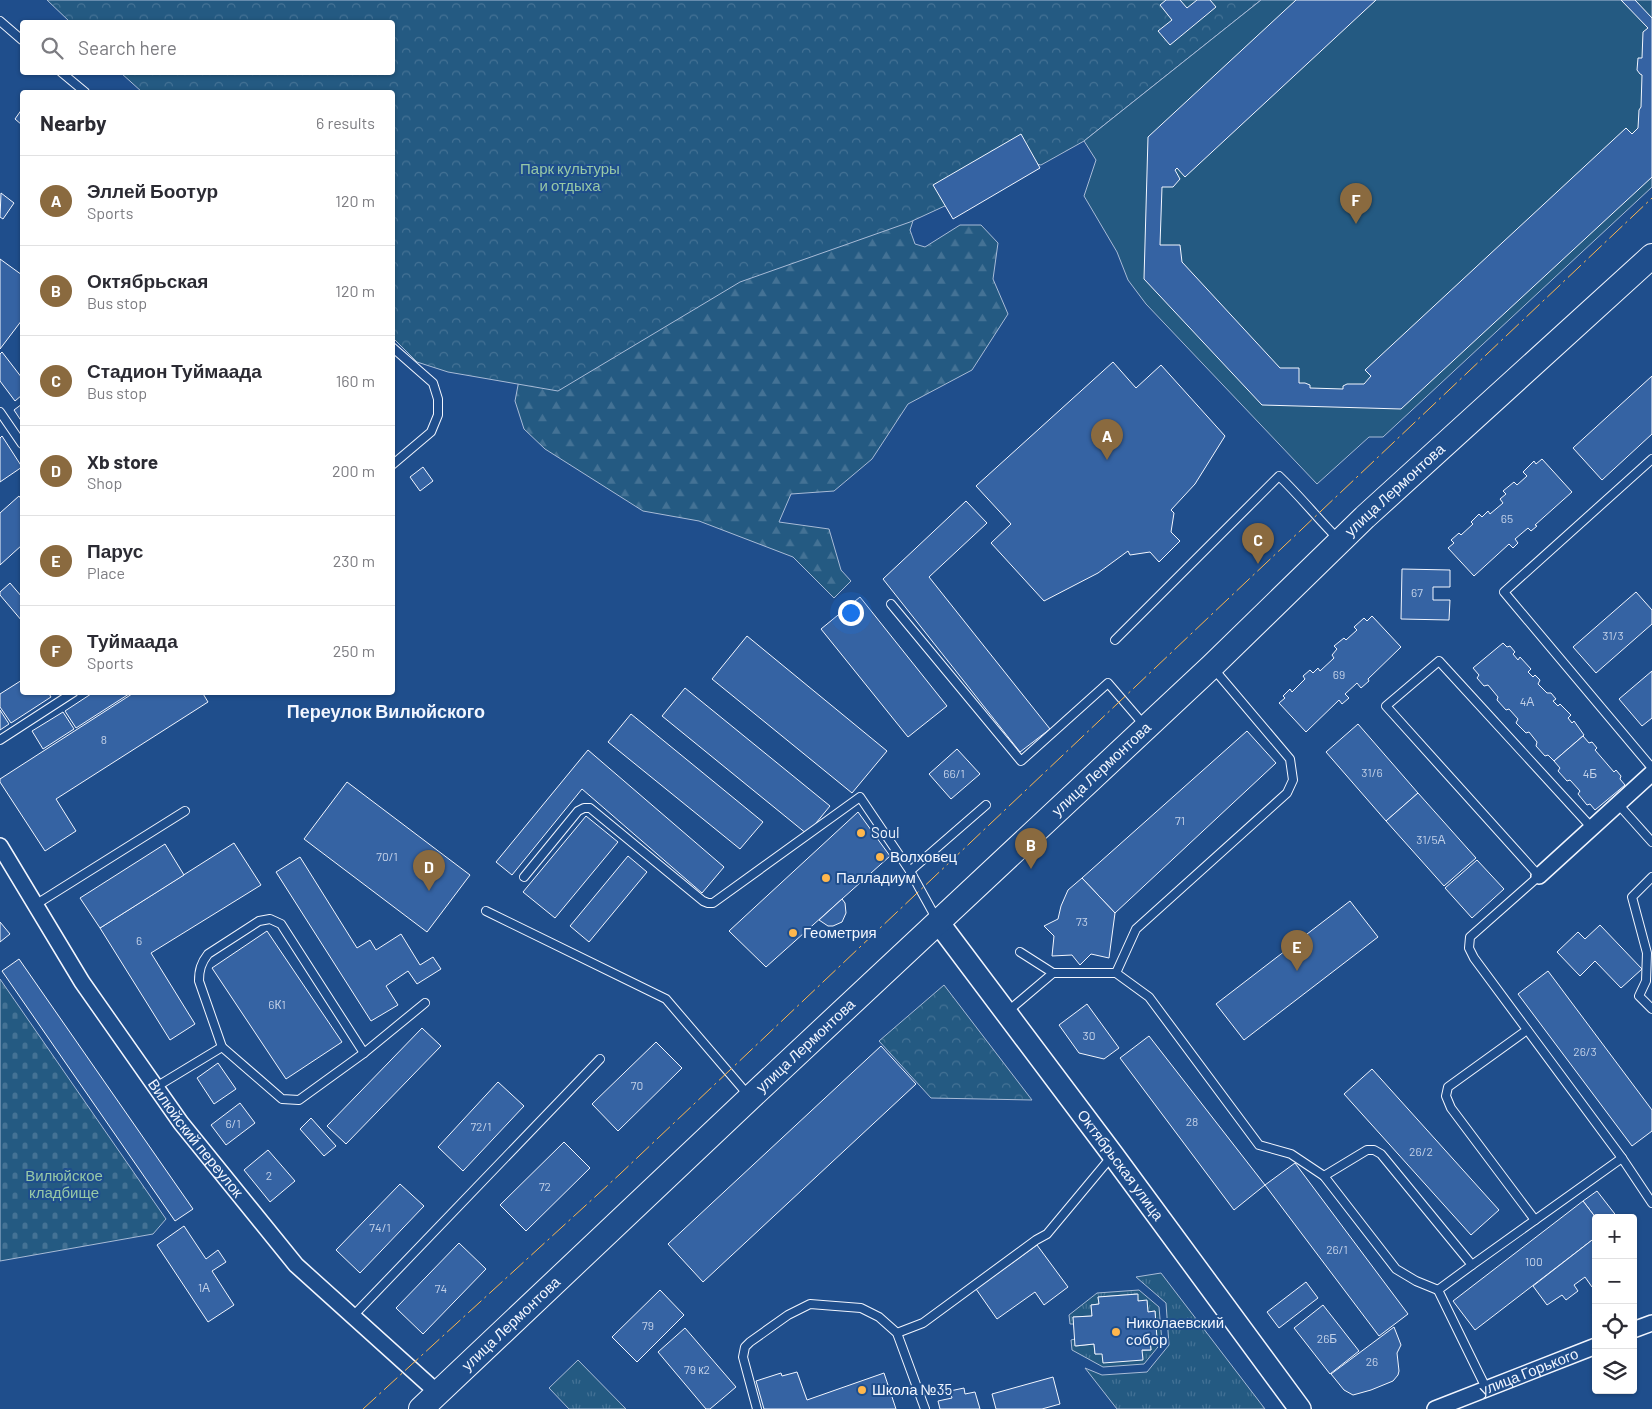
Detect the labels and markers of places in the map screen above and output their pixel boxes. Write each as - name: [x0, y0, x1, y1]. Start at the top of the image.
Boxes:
- pin: F: [1340, 183, 1372, 224]
- pin: A: [1091, 419, 1123, 460]
- pin: C: [1242, 523, 1274, 564]
- place label: Soul: [871, 823, 899, 841]
- marker: Soul: [855, 827, 867, 839]
- pin: B: [1015, 828, 1047, 869]
- place label: Волховец: [890, 847, 958, 865]
- pin: D: [413, 850, 445, 891]
- marker: Волховец: [874, 851, 886, 863]
- place label: Палладиум: [836, 868, 916, 886]
- marker: Палладиум: [820, 872, 832, 884]
- place label: Геометрия: [803, 923, 877, 941]
- marker: Геометрия: [787, 927, 799, 939]
- pin: E: [1281, 930, 1313, 971]
- place label: Николаевский собор: [1126, 1313, 1224, 1348]
- marker: Николаевский собор: [1110, 1326, 1122, 1338]
- place label: Школа №35: [872, 1380, 952, 1398]
- marker: Школа №35: [856, 1384, 868, 1396]

